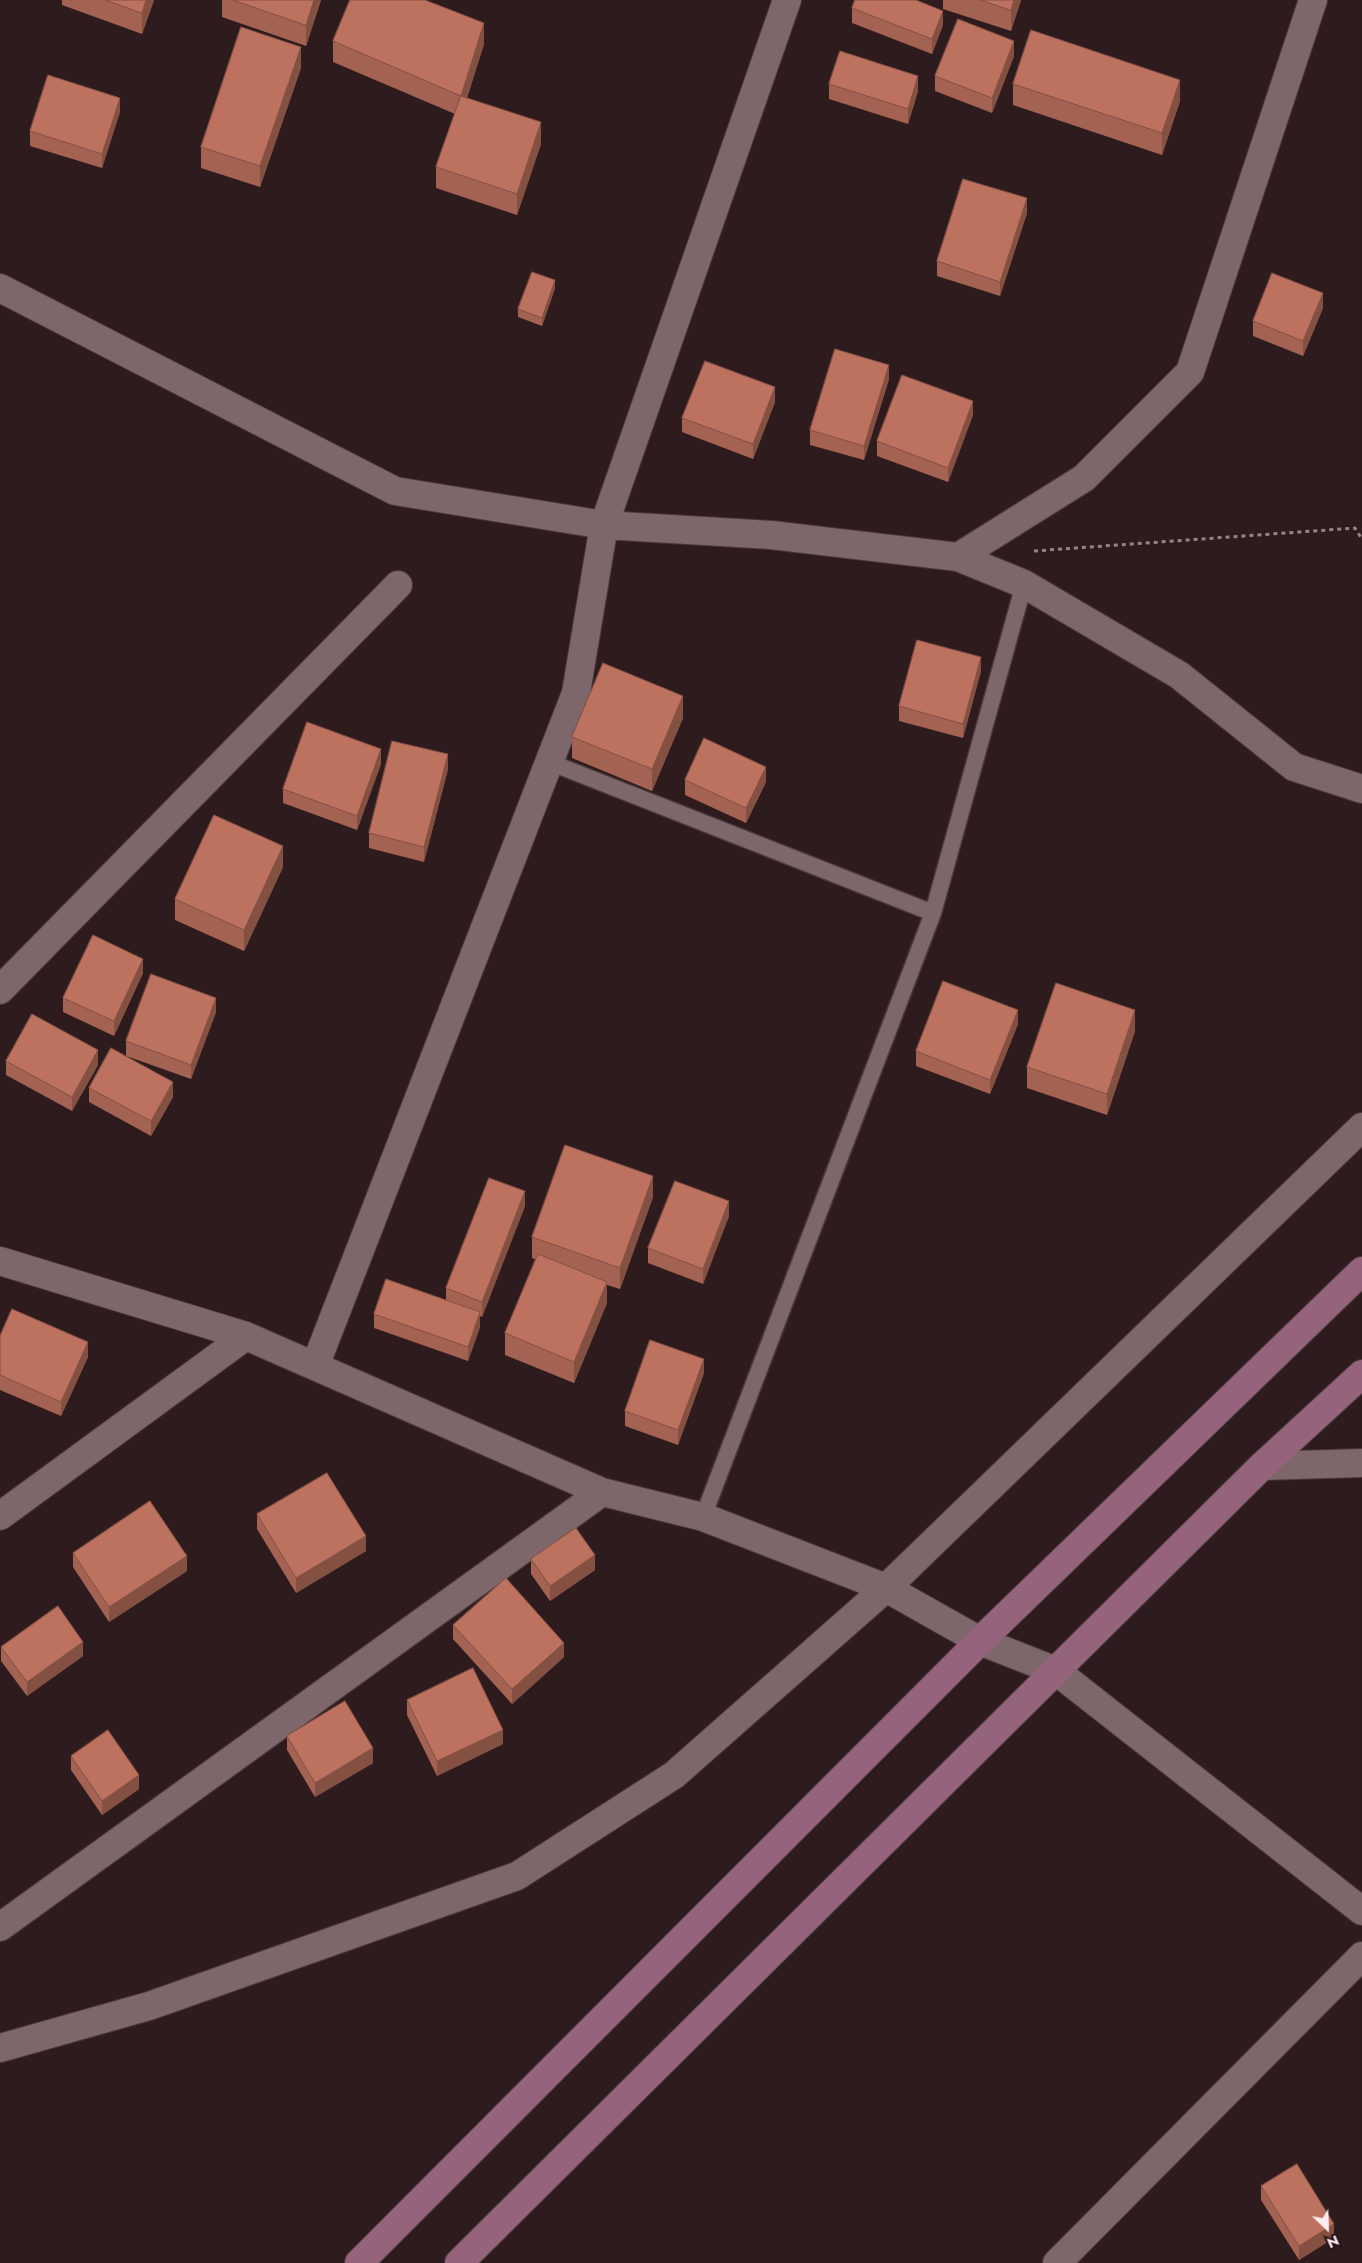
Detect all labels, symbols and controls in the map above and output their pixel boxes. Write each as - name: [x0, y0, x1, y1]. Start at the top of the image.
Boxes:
- north arrow: [1302, 2203, 1352, 2253]
- text: N: [1324, 2230, 1342, 2253]

